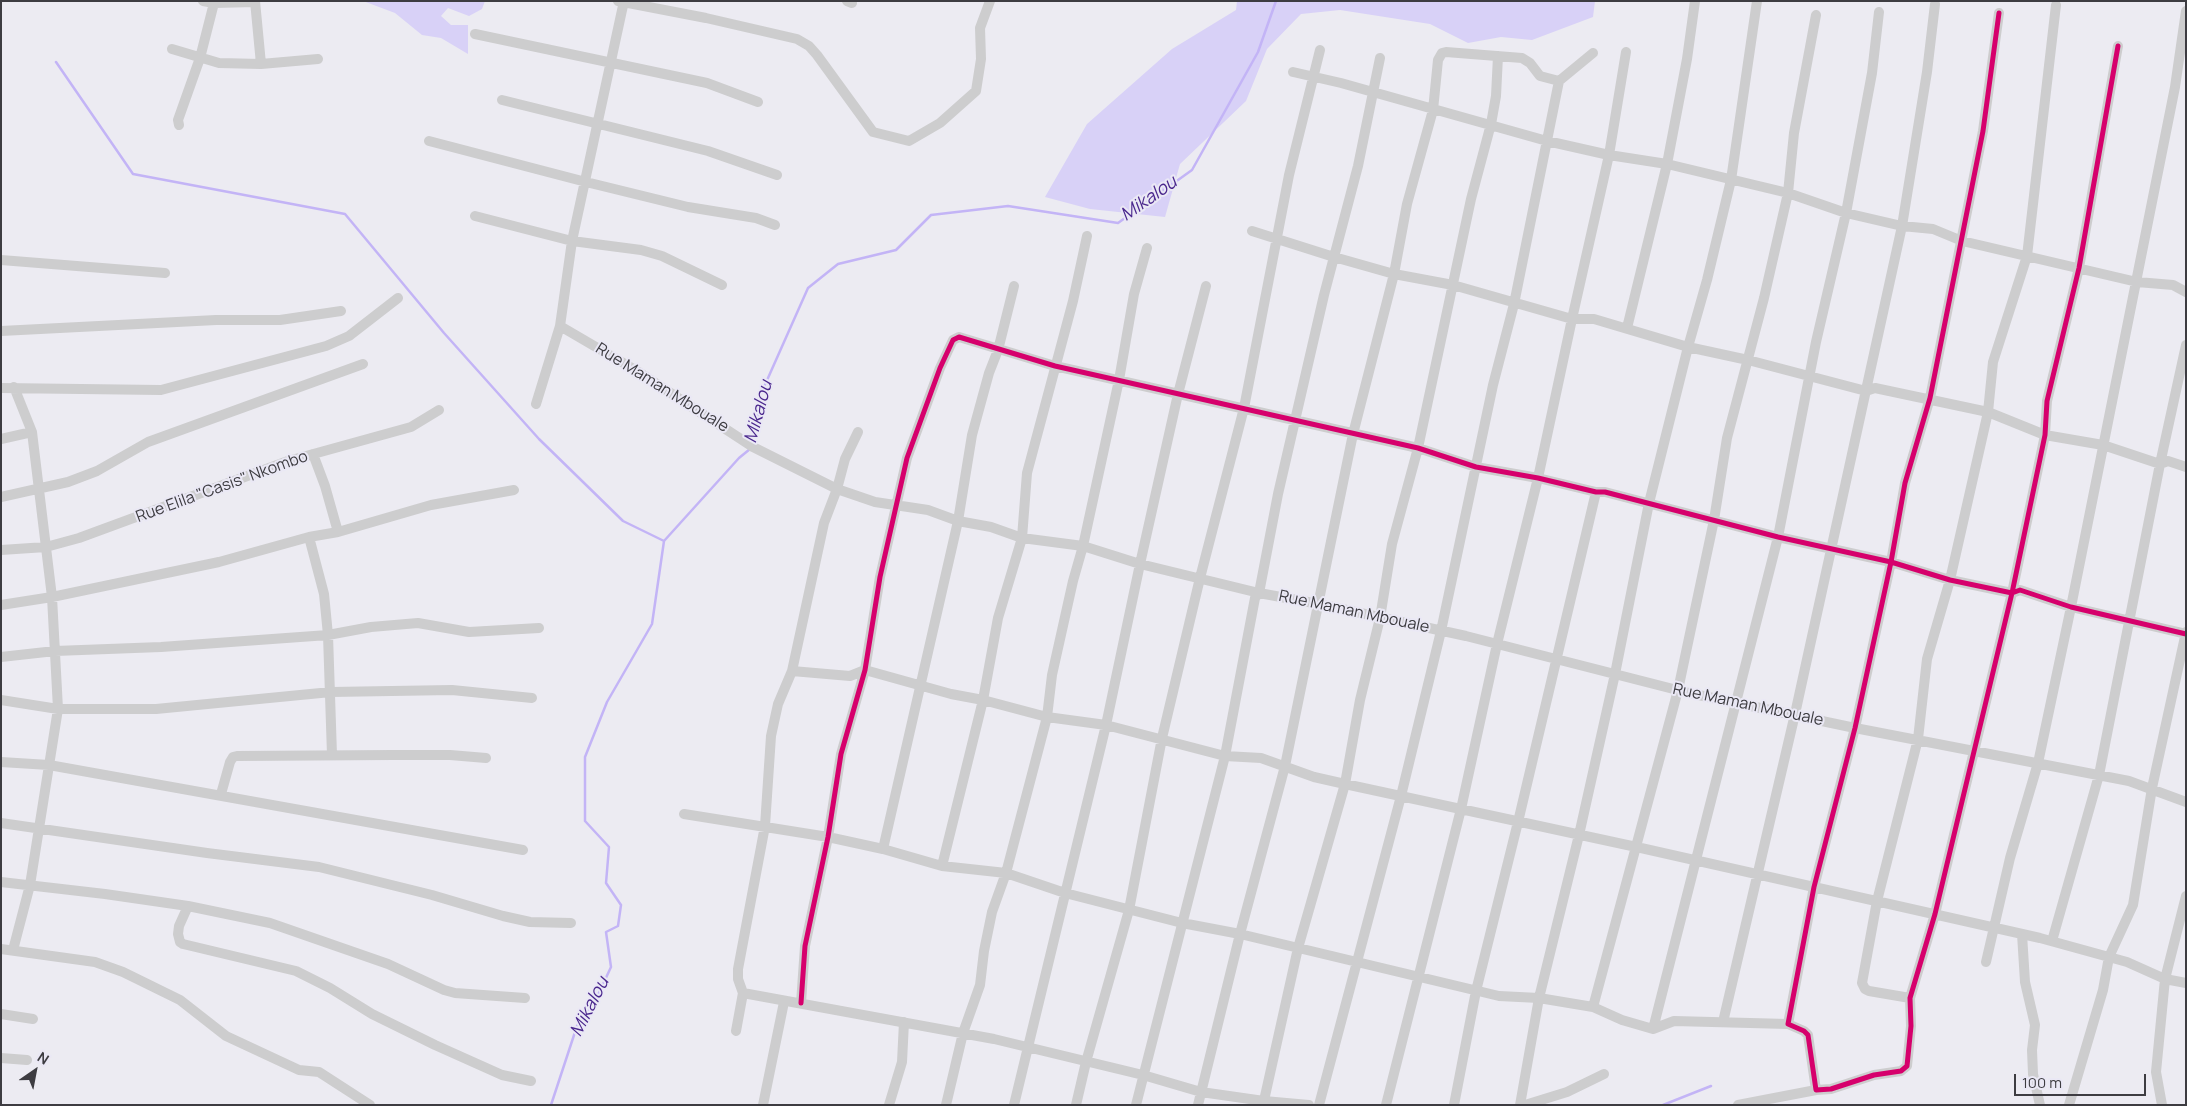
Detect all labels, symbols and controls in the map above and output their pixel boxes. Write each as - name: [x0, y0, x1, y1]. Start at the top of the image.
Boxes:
- water label: Mikalou: [1117, 172, 1181, 226]
- street label: Rue Maman Mbouale: [592, 339, 732, 437]
- water label: Mikalou: [740, 378, 778, 446]
- street label: Rue Elila "Casis" Nkombo: [133, 447, 311, 527]
- street label: Rue Maman Mbouale: [1277, 587, 1431, 637]
- street label: Rue Maman Mbouale: [1671, 680, 1825, 730]
- water label: Mikalou: [566, 974, 614, 1040]
- north arrow: [10, 1046, 60, 1096]
- text: N: [34, 1047, 53, 1069]
- scale bar: [2017, 1064, 2150, 1096]
- text: 100 m: [2022, 1072, 2062, 1093]

